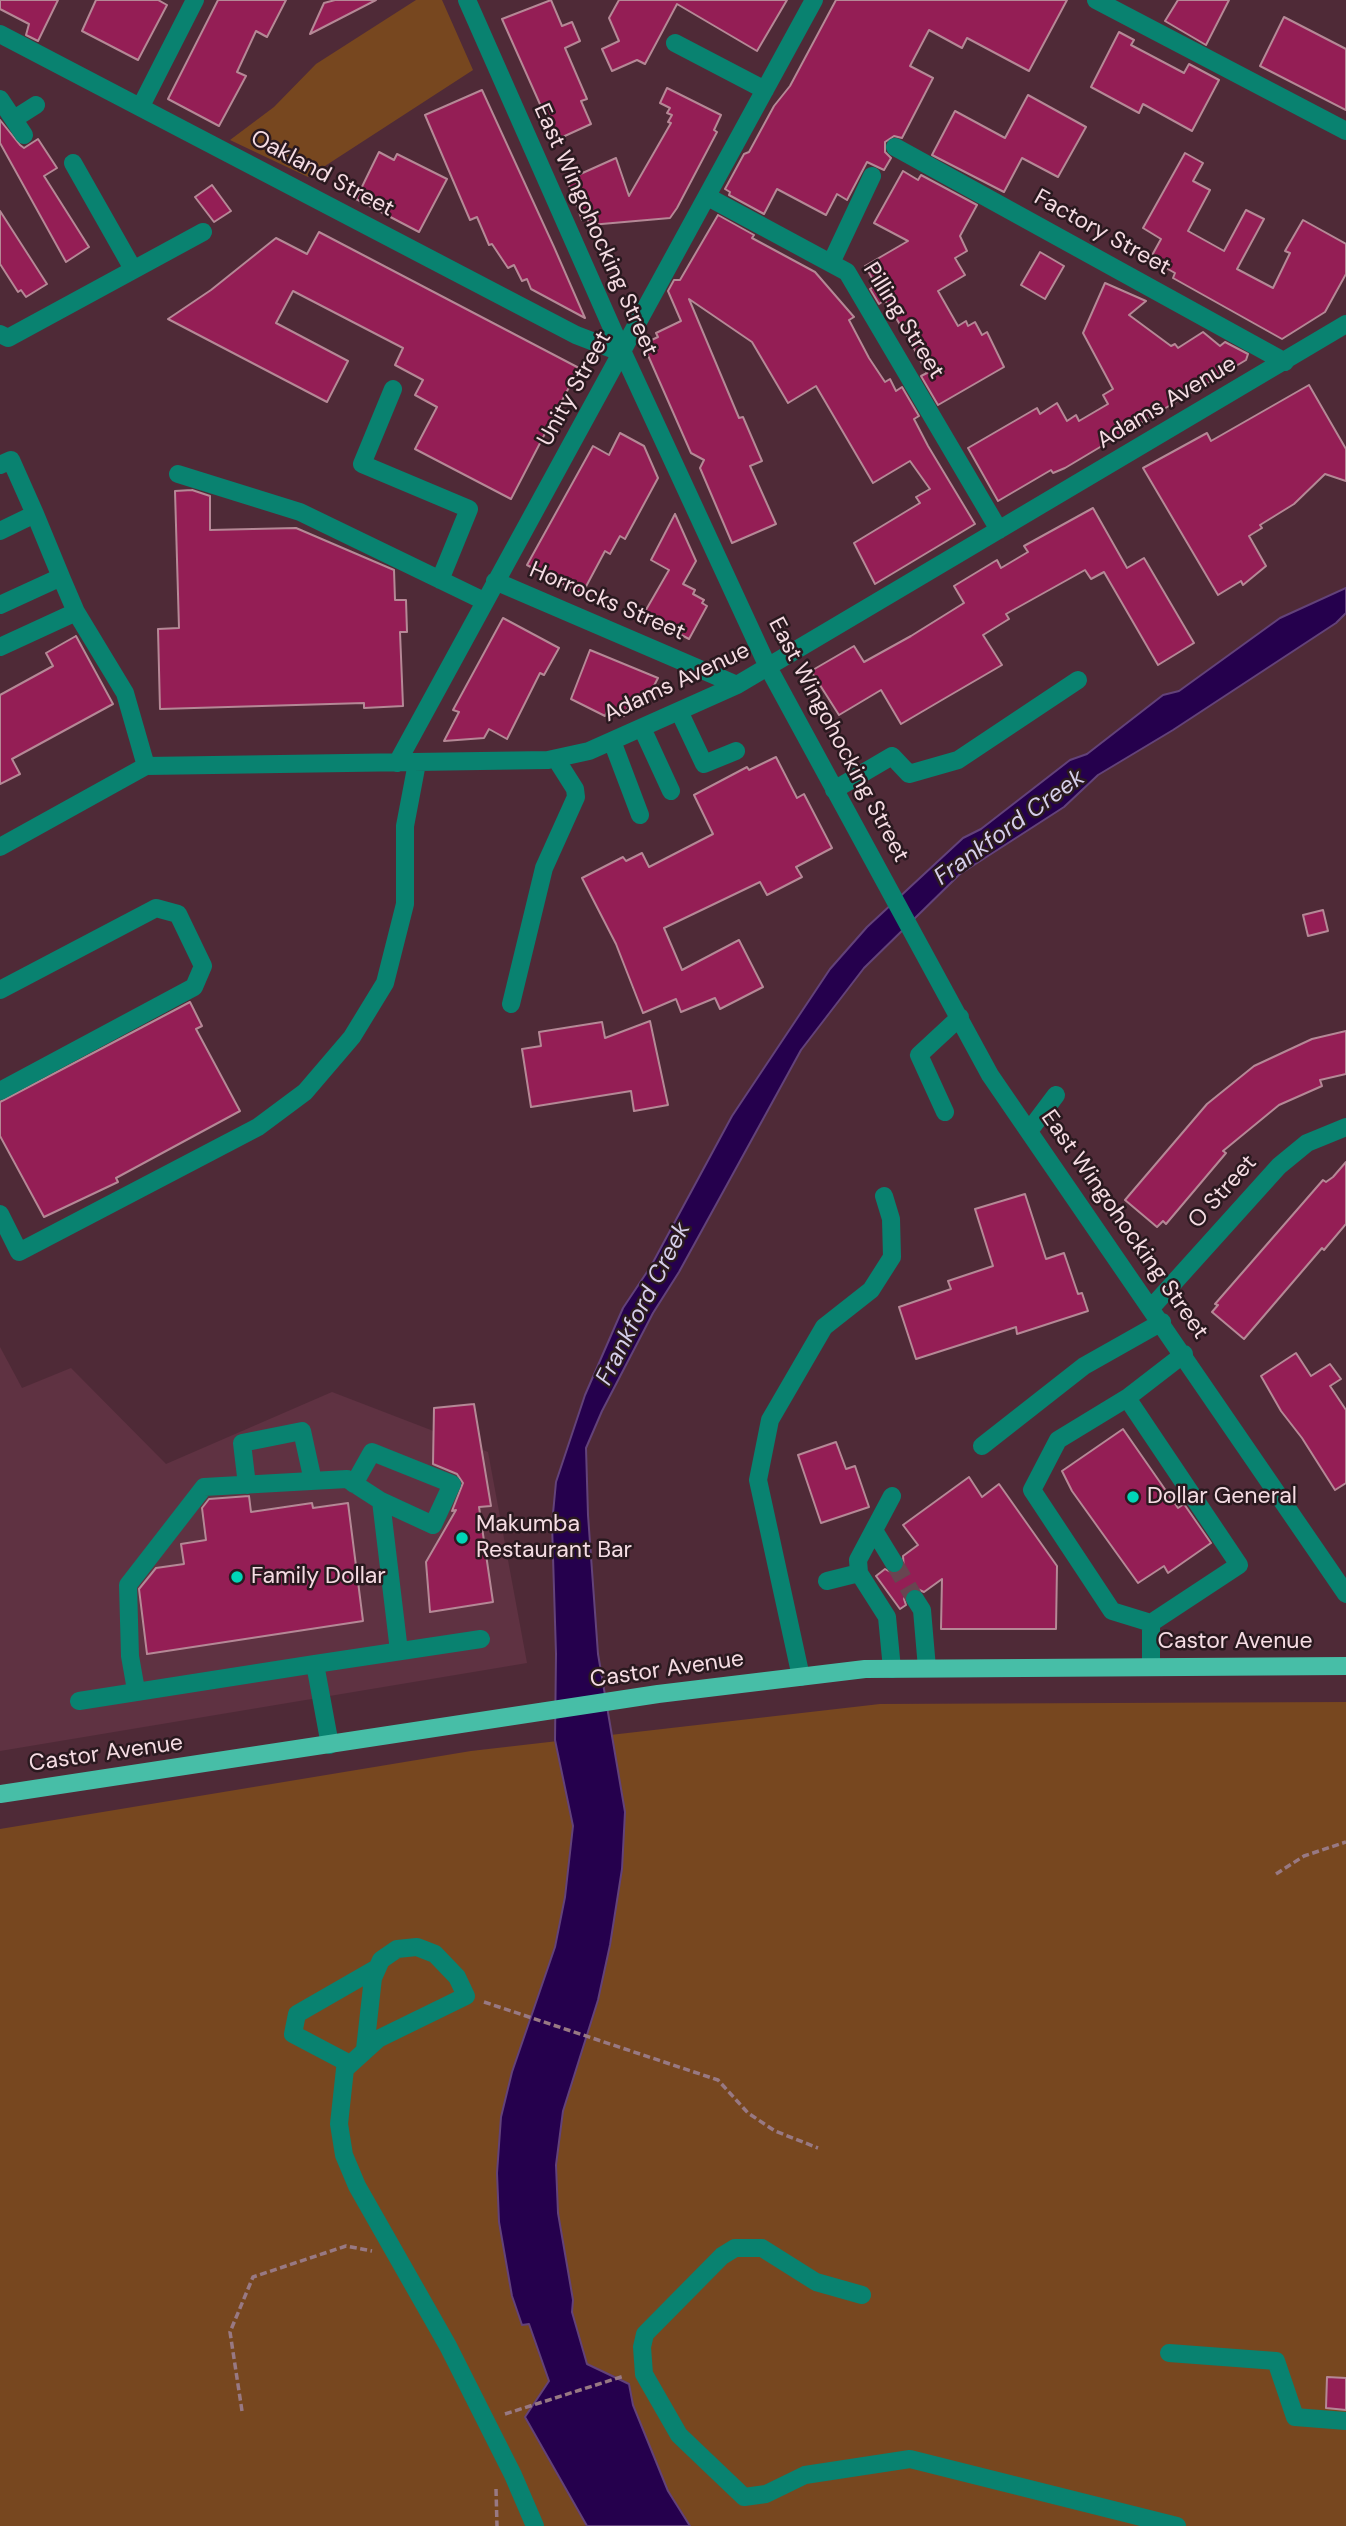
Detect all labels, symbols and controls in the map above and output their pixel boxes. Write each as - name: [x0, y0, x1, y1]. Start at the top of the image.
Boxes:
- street label: East Wingohocking Street: [527, 100, 663, 360]
- street label: Oakland Street: [246, 125, 398, 223]
- street label: Factory Street: [1029, 184, 1175, 282]
- street label: Pilling Street: [856, 258, 950, 384]
- street label: Unity Street: [532, 327, 618, 451]
- street label: Adams Avenue: [1092, 351, 1242, 455]
- street label: Horrocks Street: [525, 557, 689, 647]
- street label: East Wingohocking Street: [762, 613, 914, 867]
- street label: Adams Avenue: [600, 637, 754, 729]
- water label: Frankford Creek: [929, 764, 1091, 892]
- street label: East Wingohocking Street: [1034, 1105, 1214, 1345]
- street label: O Street: [1183, 1150, 1263, 1234]
- water label: Frankford Creek: [591, 1218, 697, 1390]
- place label: Dollar General: [1147, 1483, 1297, 1511]
- marker: Dollar General: [1125, 1489, 1141, 1505]
- place label: Makumba Restaurant Bar: [476, 1511, 632, 1565]
- marker: Makumba Restaurant Bar: [454, 1530, 470, 1546]
- place label: Family Dollar: [251, 1563, 386, 1591]
- marker: Family Dollar: [229, 1569, 245, 1585]
- street label: Castor Avenue: [1157, 1628, 1313, 1656]
- street label: Castor Avenue: [588, 1646, 746, 1694]
- street label: Castor Avenue: [27, 1730, 185, 1778]

